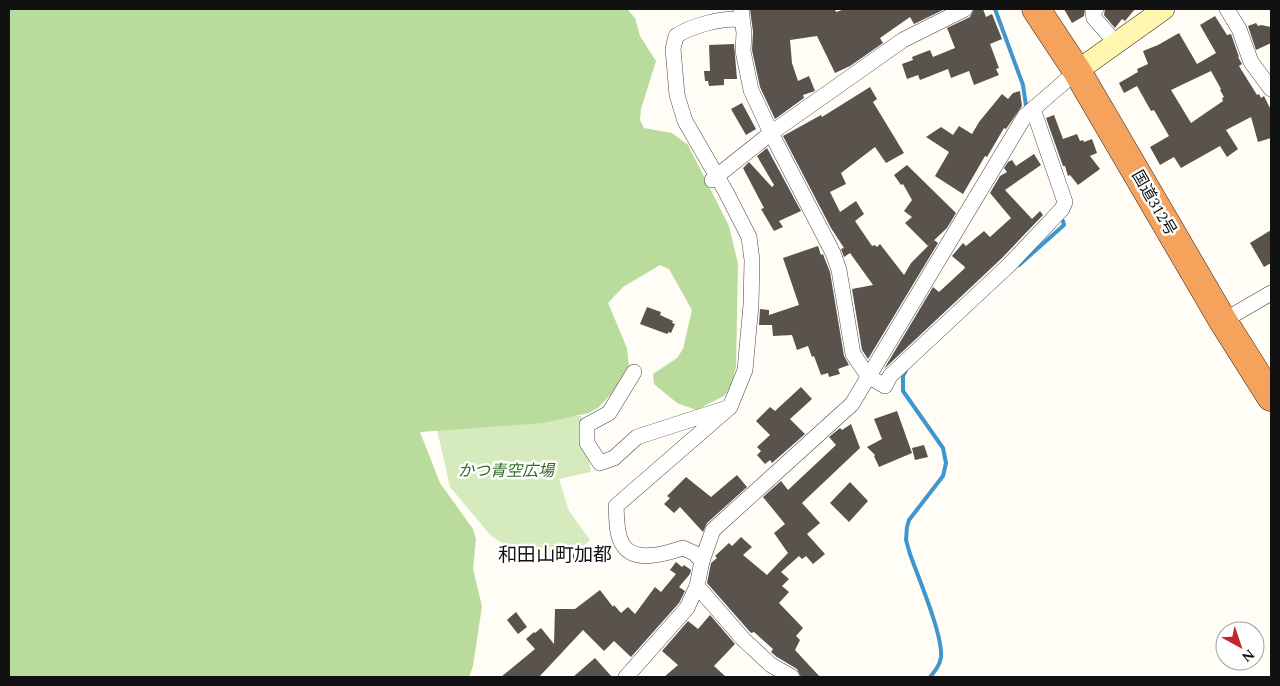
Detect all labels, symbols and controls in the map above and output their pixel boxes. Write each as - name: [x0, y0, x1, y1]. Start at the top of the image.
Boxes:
- street label: 国道312号: [1126, 166, 1182, 240]
- park label: かつ青空広場: [458, 459, 556, 483]
- district label: 和田山町加都: [498, 541, 612, 570]
- north arrow: [1215, 621, 1265, 671]
- text: N: [1237, 644, 1259, 667]

